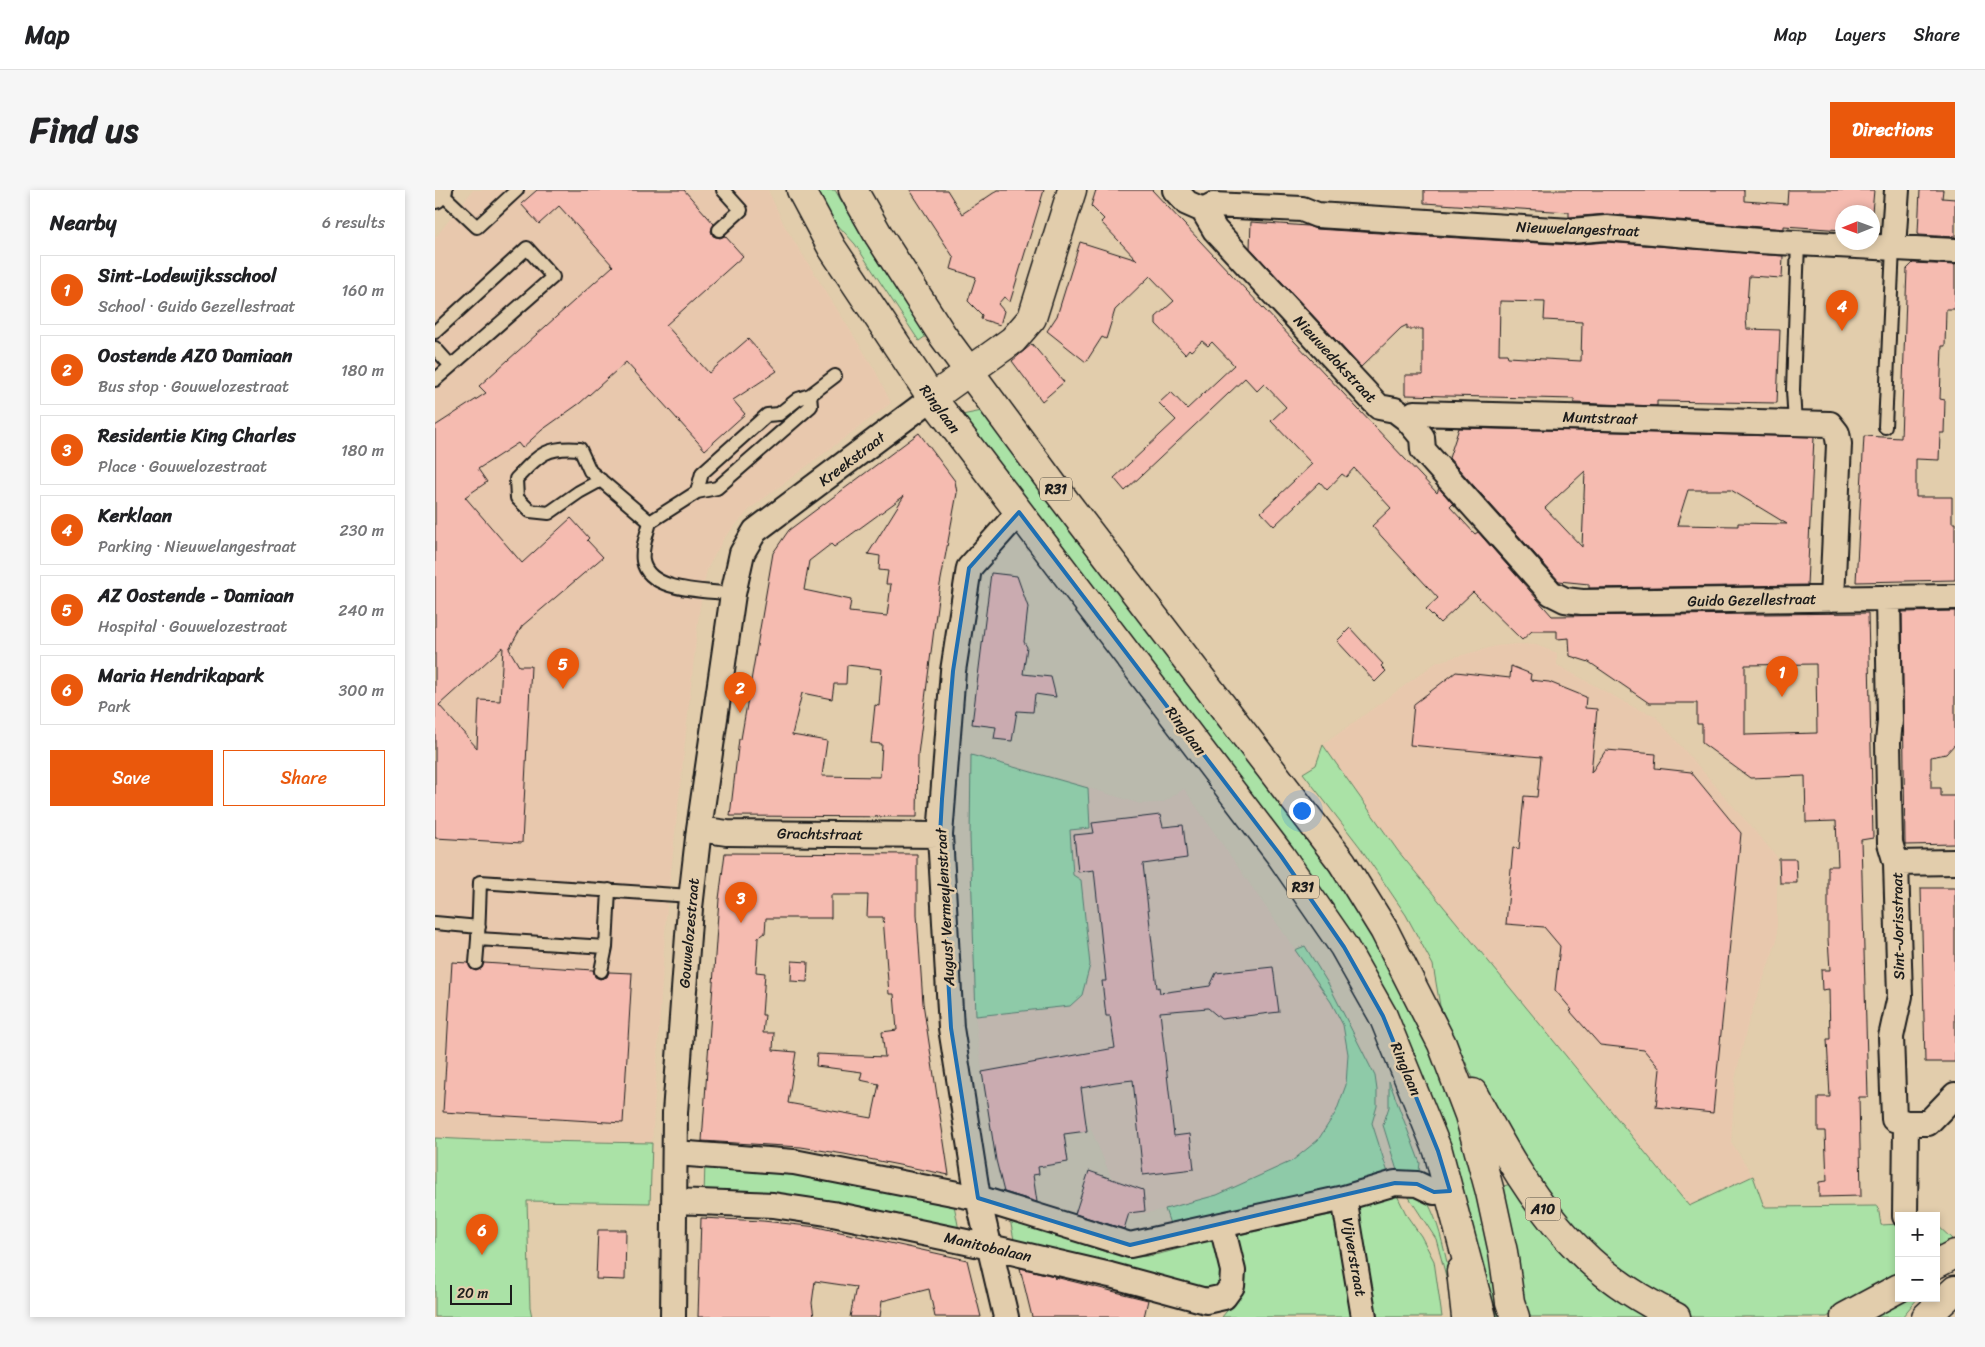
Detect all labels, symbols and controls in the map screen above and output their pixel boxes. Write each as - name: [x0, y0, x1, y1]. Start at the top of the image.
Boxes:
- text: Map: [25, 14, 69, 56]
- text: Map: [1774, 19, 1807, 51]
- text: Layers: [1835, 19, 1886, 51]
- text: Share: [1914, 19, 1960, 51]
- text: Find us: [30, 99, 138, 161]
- button: Directions: [1830, 102, 1955, 158]
- text: Nearby: [50, 204, 116, 242]
- north arrow: [1835, 205, 1880, 250]
- text: 6 results: [322, 208, 385, 237]
- street label: Nieuwelangestraat: [1516, 214, 1641, 244]
- text: Sint-Lodewijksschool: [98, 259, 276, 292]
- text: 1: [64, 276, 70, 305]
- text: 160 m: [341, 276, 384, 305]
- pin: 4: [1826, 290, 1858, 331]
- text: School · Guido Gezellestraat: [98, 292, 296, 321]
- street label: Nieuwedokstraat: [1287, 309, 1383, 410]
- text: Oostende AZO Damiaan: [98, 339, 292, 372]
- text: 2: [62, 356, 72, 385]
- text: 180 m: [341, 356, 384, 385]
- text: Bus stop · Gouwelozestraat: [98, 372, 289, 401]
- street label: Ringlaan: [913, 379, 967, 439]
- street label: Muntstraat: [1562, 404, 1639, 432]
- text: Residentie King Charles: [98, 419, 296, 452]
- street label: Kreekstraat: [813, 424, 892, 493]
- text: 3: [63, 436, 71, 465]
- text: 180 m: [341, 436, 384, 465]
- text: Place · Gouwelozestraat: [98, 452, 267, 481]
- road number: R31: [1040, 478, 1072, 500]
- text: Kerklaan: [98, 499, 172, 532]
- text: 4: [62, 516, 72, 545]
- text: 230 m: [339, 516, 384, 545]
- text: Parking · Nieuwelangestraat: [98, 532, 297, 561]
- text: AZ Oostende - Damiaan: [98, 579, 294, 612]
- street label: Guido Gezellestraat: [1687, 586, 1817, 614]
- text: 5: [62, 596, 72, 625]
- text: 240 m: [338, 596, 384, 625]
- text: Hospital · Gouwelozestraat: [98, 612, 287, 641]
- pin: 5: [547, 648, 579, 689]
- pin: 1: [1766, 656, 1798, 697]
- text: Maria Hendrikapark: [98, 659, 264, 692]
- pin: 2: [724, 672, 756, 713]
- text: 6: [62, 676, 72, 705]
- text: 300 m: [339, 676, 384, 705]
- text: Park: [98, 692, 131, 721]
- street label: Ringlaan: [1159, 701, 1213, 761]
- button: Save: [50, 750, 213, 806]
- button: Share: [223, 750, 385, 806]
- your location: [1289, 798, 1315, 824]
- street label: Grachtstraat: [777, 820, 863, 848]
- street label: August Vermeylenstraat: [928, 826, 962, 988]
- street label: Sint-Jorisstraat: [1884, 871, 1912, 980]
- street label: Gouwelozestraat: [671, 876, 707, 989]
- road number: R31: [1287, 876, 1319, 899]
- pin: 3: [725, 882, 757, 923]
- street label: Ringlaan: [1383, 1038, 1429, 1100]
- road number: A10: [1525, 1198, 1561, 1220]
- map controls: [1895, 1212, 1940, 1302]
- button: +: [1895, 1212, 1940, 1257]
- pin: 6: [466, 1214, 498, 1255]
- street label: Vijverstraat: [1334, 1215, 1374, 1299]
- street label: Manitobalaan: [942, 1224, 1034, 1270]
- button: −: [1895, 1257, 1940, 1302]
- text: 20 m: [457, 1281, 488, 1306]
- scale bar: [450, 1282, 513, 1305]

